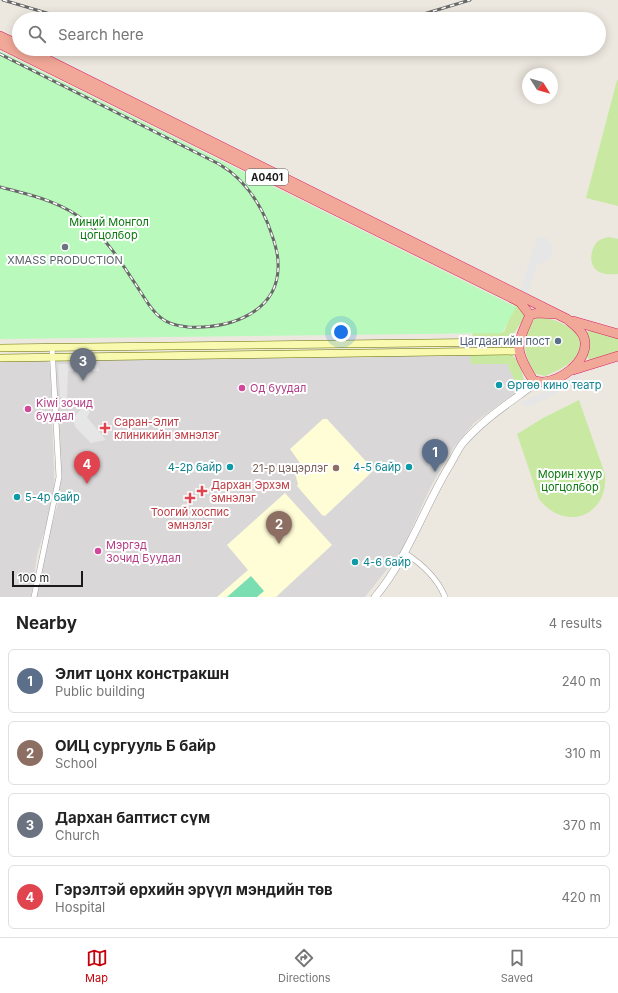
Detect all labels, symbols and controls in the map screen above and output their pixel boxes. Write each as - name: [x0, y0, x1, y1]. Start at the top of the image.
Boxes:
- search box: [12, 12, 606, 56]
- icon: search: [26, 23, 48, 45]
- text: Search here: [58, 25, 144, 44]
- north arrow: [522, 68, 558, 104]
- road number: A0401: [246, 169, 288, 185]
- park label: Миний Монгол цогцолбор: [69, 215, 149, 242]
- marker: XMASS PRODUCTION: [60, 242, 70, 252]
- place label: XMASS PRODUCTION: [7, 253, 123, 267]
- your location: [331, 322, 351, 342]
- place label: Цагдаагийн пост: [460, 334, 551, 348]
- marker: Цагдаагийн пост: [553, 336, 563, 346]
- pin: 3: [70, 348, 96, 381]
- place label: Өргөө кино театр: [507, 378, 602, 392]
- marker: Өргөө кино театр: [494, 380, 504, 390]
- place label: Од буудал: [250, 381, 306, 395]
- marker: Од буудал: [237, 383, 247, 393]
- place label: Kiwi зочид буудал: [36, 396, 93, 423]
- marker: Kiwi зочид буудал: [23, 404, 33, 414]
- place label: Саран-Элит клиникийн эмнэлэг: [114, 415, 219, 442]
- marker: Саран-Элит клиникийн эмнэлэг: [99, 422, 111, 434]
- pin: 1: [422, 439, 448, 472]
- pin: 4: [74, 451, 100, 484]
- place label: 4-2р байр: [168, 460, 222, 474]
- place label: 4-5 байр: [353, 460, 401, 474]
- place label: 21-р цэцэрлэг: [252, 461, 328, 475]
- marker: 4-2р байр: [225, 462, 235, 472]
- marker: 4-5 байр: [404, 462, 414, 472]
- marker: 21-р цэцэрлэг: [331, 463, 341, 473]
- park label: Морин хуур цогцолбор: [538, 467, 602, 494]
- place label: Дархан Эрхэм эмнэлэг: [211, 478, 290, 505]
- marker: Дархан Эрхэм эмнэлэг: [196, 485, 208, 497]
- place label: 5-4р байр: [25, 490, 80, 504]
- marker: 5-4р байр: [12, 492, 22, 502]
- marker: Тоогий хоспис эмнэлэг: [184, 492, 196, 504]
- place label: Тоогий хоспис эмнэлэг: [151, 505, 229, 532]
- pin: 2: [266, 511, 292, 544]
- place label: Мэргэд Зочид Буудал: [106, 538, 181, 565]
- marker: Мэргэд Зочид Буудал: [93, 546, 103, 556]
- place label: 4-6 байр: [363, 555, 411, 569]
- marker: 4-6 байр: [350, 557, 360, 567]
- scale bar: [12, 569, 83, 588]
- text: 100 m: [18, 571, 49, 585]
- text: Nearby: [16, 613, 77, 633]
- text: 4 results: [549, 615, 602, 631]
- text: Элит цонх констракшн: [55, 664, 229, 683]
- text: 1: [27, 673, 33, 689]
- text: 240 m: [562, 673, 601, 689]
- text: Public building: [55, 683, 145, 699]
- text: ОИЦ сургууль Б байр: [55, 736, 216, 755]
- text: 2: [26, 745, 34, 761]
- text: 310 m: [564, 745, 601, 761]
- text: School: [55, 755, 97, 771]
- text: Дархан баптист сүм: [55, 808, 210, 827]
- text: 3: [26, 817, 34, 833]
- text: 370 m: [563, 817, 601, 833]
- text: Church: [55, 827, 100, 843]
- text: Гэрэлтэй өрхийн эрүүл мэндийн төв: [55, 880, 333, 899]
- text: 4: [26, 889, 34, 905]
- text: 420 m: [561, 889, 601, 905]
- text: Hospital: [55, 899, 105, 915]
- tab: Map: [85, 947, 108, 985]
- tab: Directions: [278, 947, 331, 985]
- tab: Saved: [501, 947, 533, 985]

